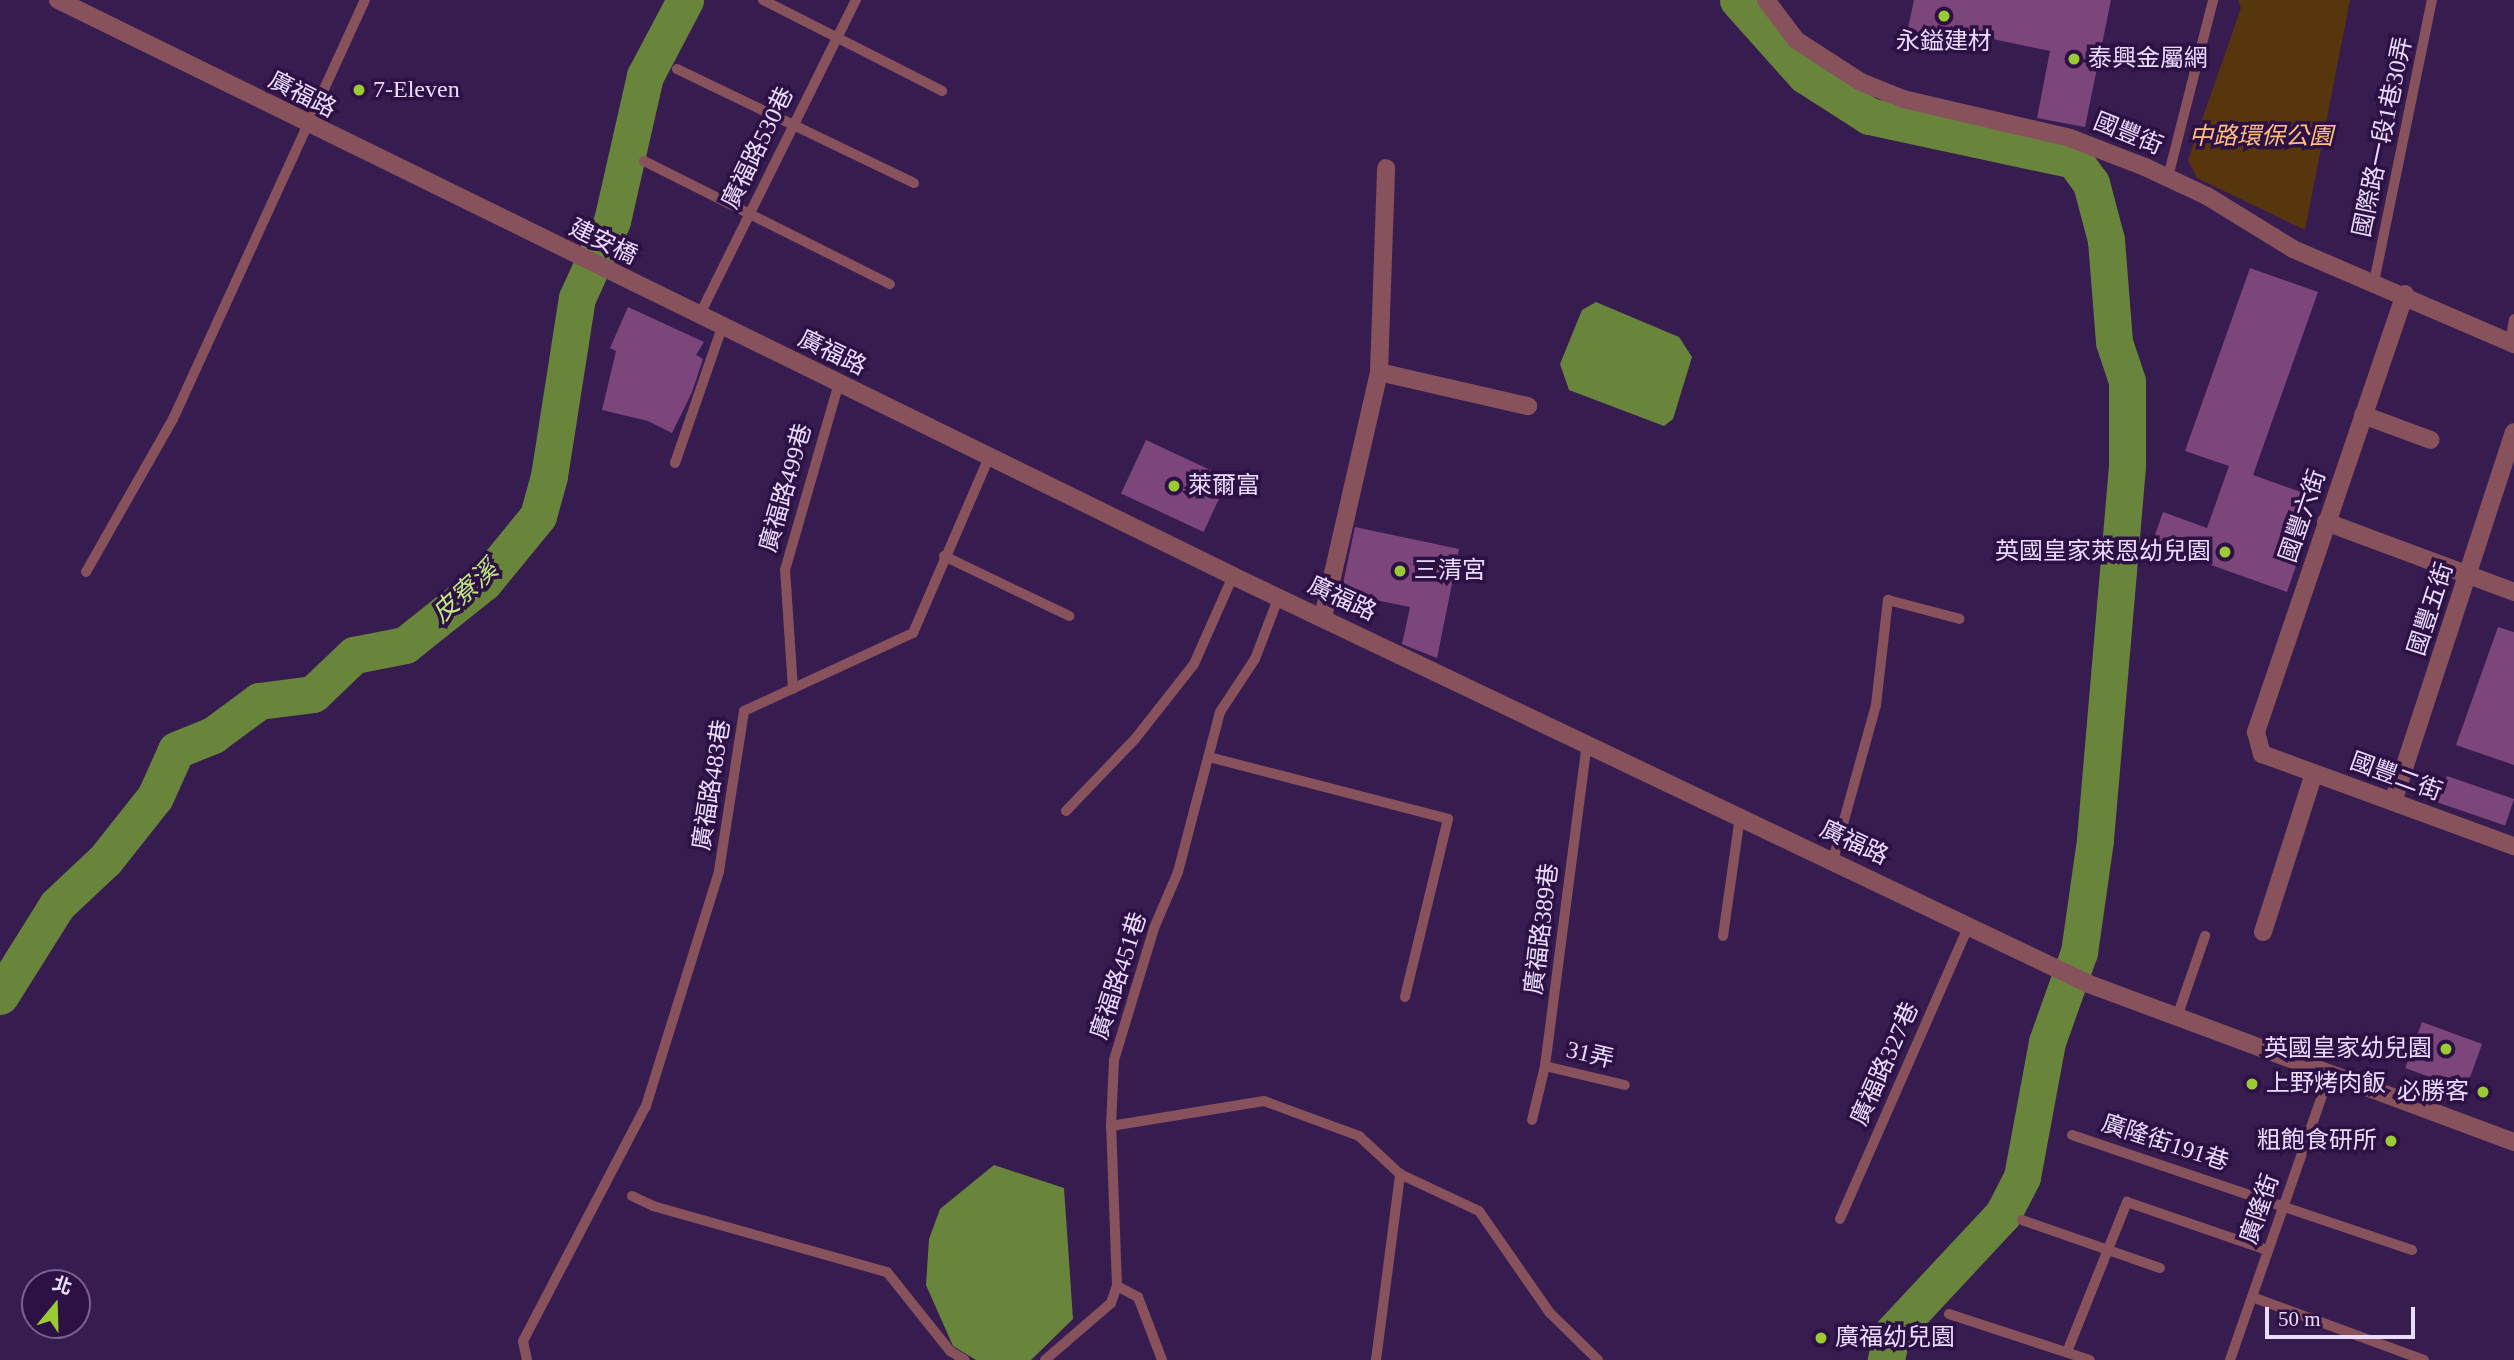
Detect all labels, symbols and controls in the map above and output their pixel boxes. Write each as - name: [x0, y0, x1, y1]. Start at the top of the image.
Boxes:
- marker: 永鎰建材: [1936, 8, 1952, 24]
- place label: 永鎰建材: [1896, 28, 1992, 56]
- street label: 國際路一段1巷30弄: [2348, 34, 2418, 240]
- place label: 泰興金屬網: [2088, 45, 2208, 73]
- marker: 泰興金屬網: [2066, 51, 2082, 67]
- street label: 廣福路: [263, 66, 341, 124]
- place label: 7-Eleven: [373, 76, 460, 104]
- marker: 7-Eleven: [351, 82, 367, 98]
- street label: 廣福路530巷: [716, 82, 800, 214]
- street label: 國豐街: [2089, 107, 2167, 161]
- park label: 中路環保公園: [2189, 123, 2333, 151]
- street label: 建安橋: [564, 213, 642, 271]
- street label: 廣福路: [793, 324, 871, 382]
- street label: 廣福路499巷: [754, 421, 818, 555]
- street label: 國豐六街: [2274, 466, 2332, 566]
- place label: 萊爾富: [1188, 472, 1260, 500]
- marker: 萊爾富: [1166, 478, 1182, 494]
- place label: 英國皇家萊恩幼兒園: [1995, 538, 2211, 566]
- marker: 英國皇家萊恩幼兒園: [2217, 544, 2233, 560]
- water label: 皮寮溪: [426, 554, 504, 630]
- place label: 三清宮: [1414, 557, 1486, 585]
- street label: 國豐五街: [2402, 559, 2460, 659]
- marker: 三清宮: [1392, 563, 1408, 579]
- street label: 廣福路: [1303, 571, 1381, 627]
- street label: 廣福路483巷: [687, 718, 737, 852]
- street label: 國豐二街: [2346, 747, 2446, 807]
- street label: 廣福路: [1815, 815, 1893, 871]
- street label: 廣福路389巷: [1520, 862, 1564, 996]
- street label: 廣福路451巷: [1085, 909, 1153, 1043]
- street label: 廣福路327巷: [1845, 998, 1925, 1130]
- place label: 英國皇家幼兒園: [2264, 1035, 2432, 1063]
- street label: 31弄: [1563, 1036, 1617, 1074]
- marker: 英國皇家幼兒園: [2438, 1041, 2454, 1057]
- place label: 上野烤肉飯: [2266, 1070, 2386, 1098]
- marker: 上野烤肉飯: [2244, 1076, 2260, 1092]
- place label: 必勝客: [2397, 1078, 2469, 1106]
- marker: 必勝客: [2475, 1084, 2491, 1100]
- street label: 廣隆街191巷: [2098, 1109, 2232, 1177]
- place label: 粗飽食研所: [2257, 1127, 2377, 1155]
- marker: 粗飽食研所: [2383, 1133, 2399, 1149]
- street label: 廣隆街: [2235, 1170, 2285, 1248]
- north arrow: [21, 1269, 91, 1339]
- text: 北: [50, 1273, 75, 1299]
- scale bar: [2269, 1294, 2420, 1338]
- text: 50 m: [2278, 1307, 2321, 1331]
- place label: 廣福幼兒園: [1835, 1324, 1955, 1352]
- marker: 廣福幼兒園: [1813, 1330, 1829, 1346]

